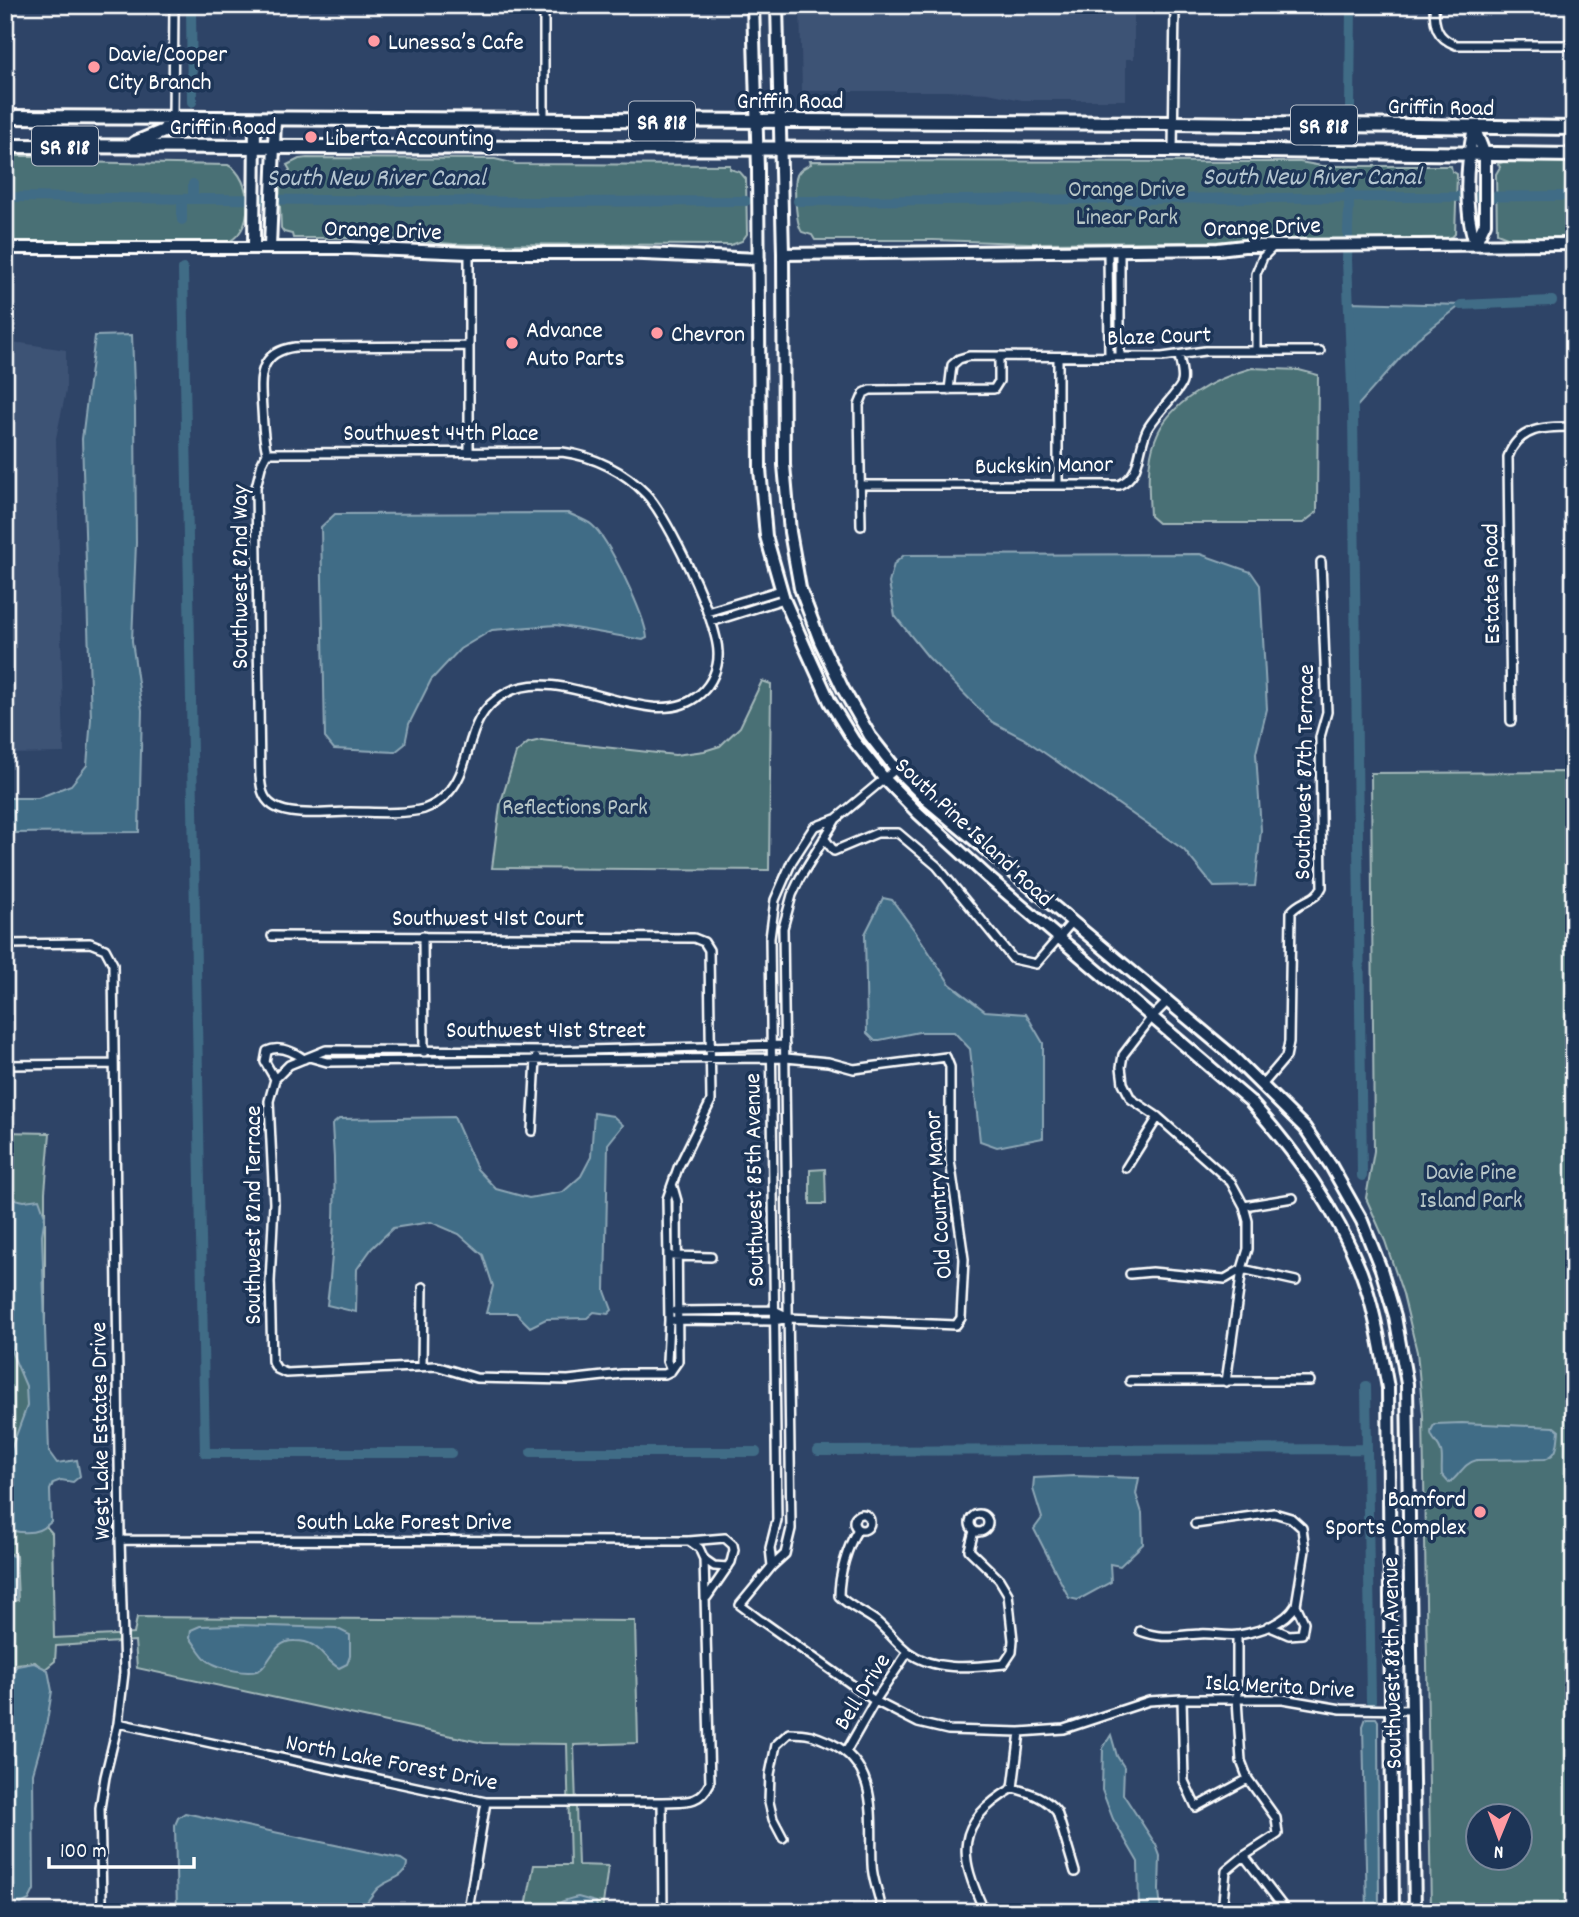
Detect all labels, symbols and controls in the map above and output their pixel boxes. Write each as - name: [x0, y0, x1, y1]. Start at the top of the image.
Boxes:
- place label: Lunessa’s Cafe: [388, 27, 524, 61]
- marker: Lunessa’s Cafe: [366, 33, 382, 49]
- place label: Davie/Cooper City Branch: [108, 39, 227, 101]
- marker: Davie/Cooper City Branch: [86, 59, 102, 75]
- street label: Griffin Road: [737, 86, 843, 120]
- street label: Griffin Road: [1387, 91, 1495, 127]
- road number: SR 818: [629, 102, 695, 140]
- road number: SR 818: [1291, 106, 1357, 144]
- street label: Griffin Road: [170, 112, 276, 146]
- place label: Liberta Accounting: [325, 123, 494, 157]
- road number: SR 818: [32, 127, 98, 166]
- marker: Liberta Accounting: [303, 129, 319, 145]
- water label: South New River Canal: [1202, 160, 1424, 197]
- water label: South New River Canal: [266, 161, 488, 198]
- park label: Orange Drive Linear Park: [1068, 174, 1186, 236]
- street label: Orange Drive: [1203, 210, 1322, 248]
- street label: Orange Drive: [323, 213, 442, 251]
- place label: Advance Auto Parts: [526, 315, 625, 377]
- place label: Chevron: [671, 319, 745, 353]
- street label: Blaze Court: [1106, 319, 1212, 357]
- marker: Chevron: [649, 325, 665, 341]
- marker: Advance Auto Parts: [504, 335, 520, 351]
- street label: Southwest 44th Place: [343, 418, 539, 452]
- street label: Buckskin Manor: [975, 449, 1113, 485]
- street label: Southwest 82nd Way: [225, 483, 259, 669]
- street label: Estates Road: [1475, 523, 1511, 645]
- street label: Southwest 87th Terrace: [1287, 664, 1325, 880]
- street label: South Pine Island Road: [886, 750, 1060, 916]
- park label: Reflections Park: [502, 792, 648, 826]
- street label: Southwest 41st Court: [392, 903, 584, 937]
- street label: Southwest 41st Street: [446, 1015, 646, 1049]
- street label: Southwest 85th Avenue: [737, 1073, 775, 1287]
- street label: Southwest 82nd Terrace: [238, 1105, 272, 1325]
- street label: Old Country Manor: [917, 1109, 963, 1280]
- park label: Davie Pine Island Park: [1419, 1157, 1523, 1219]
- street label: West Lake Estates Drive: [83, 1322, 121, 1540]
- place label: Bamford Sports Complex: [1325, 1484, 1466, 1546]
- marker: Bamford Sports Complex: [1472, 1504, 1488, 1520]
- street label: South Lake Forest Drive: [296, 1507, 512, 1541]
- street label: Southwest 88th Avenue: [1375, 1557, 1413, 1769]
- street label: Bell Drive: [827, 1647, 901, 1738]
- street label: Isla Merita Drive: [1204, 1667, 1356, 1709]
- street label: North Lake Forest Drive: [283, 1727, 500, 1801]
- north arrow: [1464, 1801, 1534, 1871]
- scale bar: [49, 1826, 194, 1870]
- text: N: [1494, 1837, 1504, 1864]
- text: 100 m: [60, 1838, 107, 1868]

